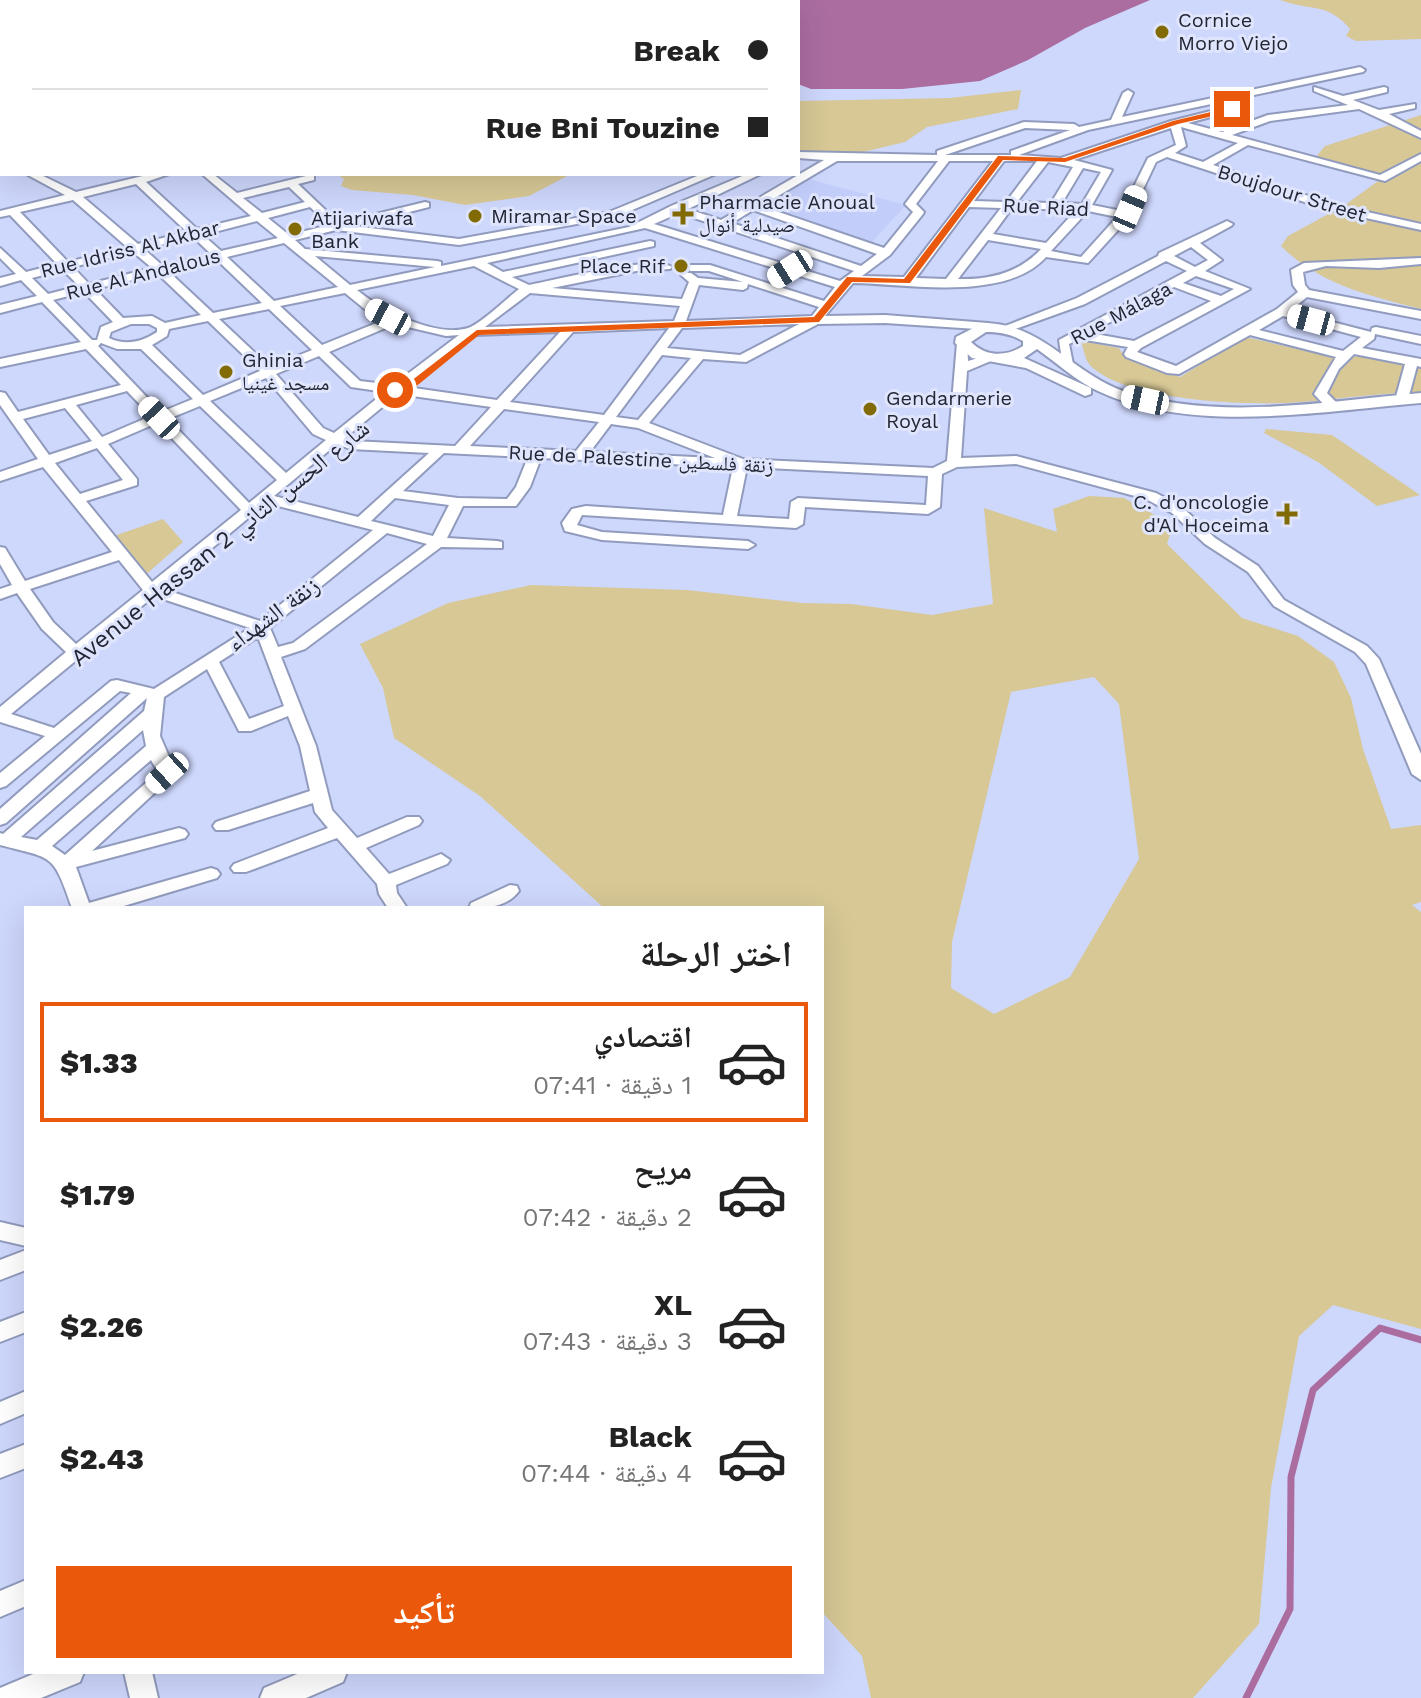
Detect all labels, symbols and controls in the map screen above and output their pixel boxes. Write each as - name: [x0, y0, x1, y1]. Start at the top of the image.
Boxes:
- place label: Cornice Morro Viejo: [1178, 8, 1288, 55]
- marker: Cornice Morro Viejo: [1153, 23, 1171, 41]
- text: Break: [633, 33, 720, 68]
- route end: [1214, 91, 1250, 127]
- text: Rue Bni Touzine: [485, 110, 720, 145]
- street label: Boujdour Street: [1215, 159, 1370, 227]
- car: [1110, 182, 1150, 236]
- place label: Pharmacie Anoual صيدلية أنوال: [699, 190, 875, 237]
- street label: Rue Riad: [1002, 193, 1090, 221]
- place label: Miramar Space: [491, 204, 637, 228]
- marker: Pharmacie Anoual صيدلية أنوال: [674, 205, 692, 223]
- place label: Atijariwafa Bank: [311, 206, 414, 253]
- marker: Miramar Space: [466, 207, 484, 225]
- street label: Rue Idriss Al Akbar: [38, 215, 222, 283]
- marker: Atijariwafa Bank: [286, 220, 304, 238]
- street label: Rue Al Andalous: [63, 243, 223, 305]
- car: [763, 246, 817, 292]
- place label: Place Rif: [579, 254, 665, 278]
- marker: Place Rif: [672, 257, 690, 275]
- street label: Rue Málaga: [1066, 276, 1176, 350]
- car: [361, 295, 415, 339]
- car: [1285, 302, 1337, 338]
- place label: Ghinia مسجد غينيا: [242, 348, 329, 395]
- marker: Ghinia مسجد غينيا: [217, 363, 235, 381]
- route start: [377, 372, 413, 408]
- car: [1119, 383, 1171, 417]
- place label: Gendarmerie Royal: [886, 386, 1012, 433]
- car: [134, 392, 184, 444]
- marker: Gendarmerie Royal: [861, 400, 879, 418]
- street label: Avenue Hassan 2 شارع الحسن الثاني: [65, 414, 378, 676]
- street label: Rue de Palestine زنقة فلسطين: [508, 440, 774, 478]
- place label: C. d'oncologie d'Al Hoceima: [1133, 490, 1269, 537]
- marker: C. d'oncologie d'Al Hoceima: [1276, 503, 1298, 525]
- street label: زنقة الشهداء: [221, 571, 325, 657]
- car: [141, 748, 193, 798]
- text: اختر الرحلة: [640, 933, 792, 975]
- text: اقتصادي: [594, 1019, 692, 1054]
- icon: car: [716, 1026, 788, 1098]
- text: $1.33: [60, 1045, 138, 1080]
- text: 1 دقيقة · 07:41: [533, 1070, 692, 1100]
- text: مريح: [634, 1151, 692, 1186]
- icon: car: [716, 1158, 788, 1230]
- text: $1.79: [60, 1177, 135, 1212]
- text: 2 دقيقة · 07:42: [523, 1202, 692, 1232]
- text: XL: [654, 1287, 692, 1322]
- icon: car: [716, 1290, 788, 1362]
- text: $2.26: [60, 1309, 143, 1344]
- text: 3 دقيقة · 07:43: [523, 1326, 692, 1356]
- text: Black: [609, 1419, 692, 1454]
- icon: car: [716, 1422, 788, 1494]
- text: $2.43: [60, 1441, 144, 1476]
- text: 4 دقيقة · 07:44: [521, 1458, 692, 1488]
- button: تأكيد: [56, 1566, 792, 1658]

